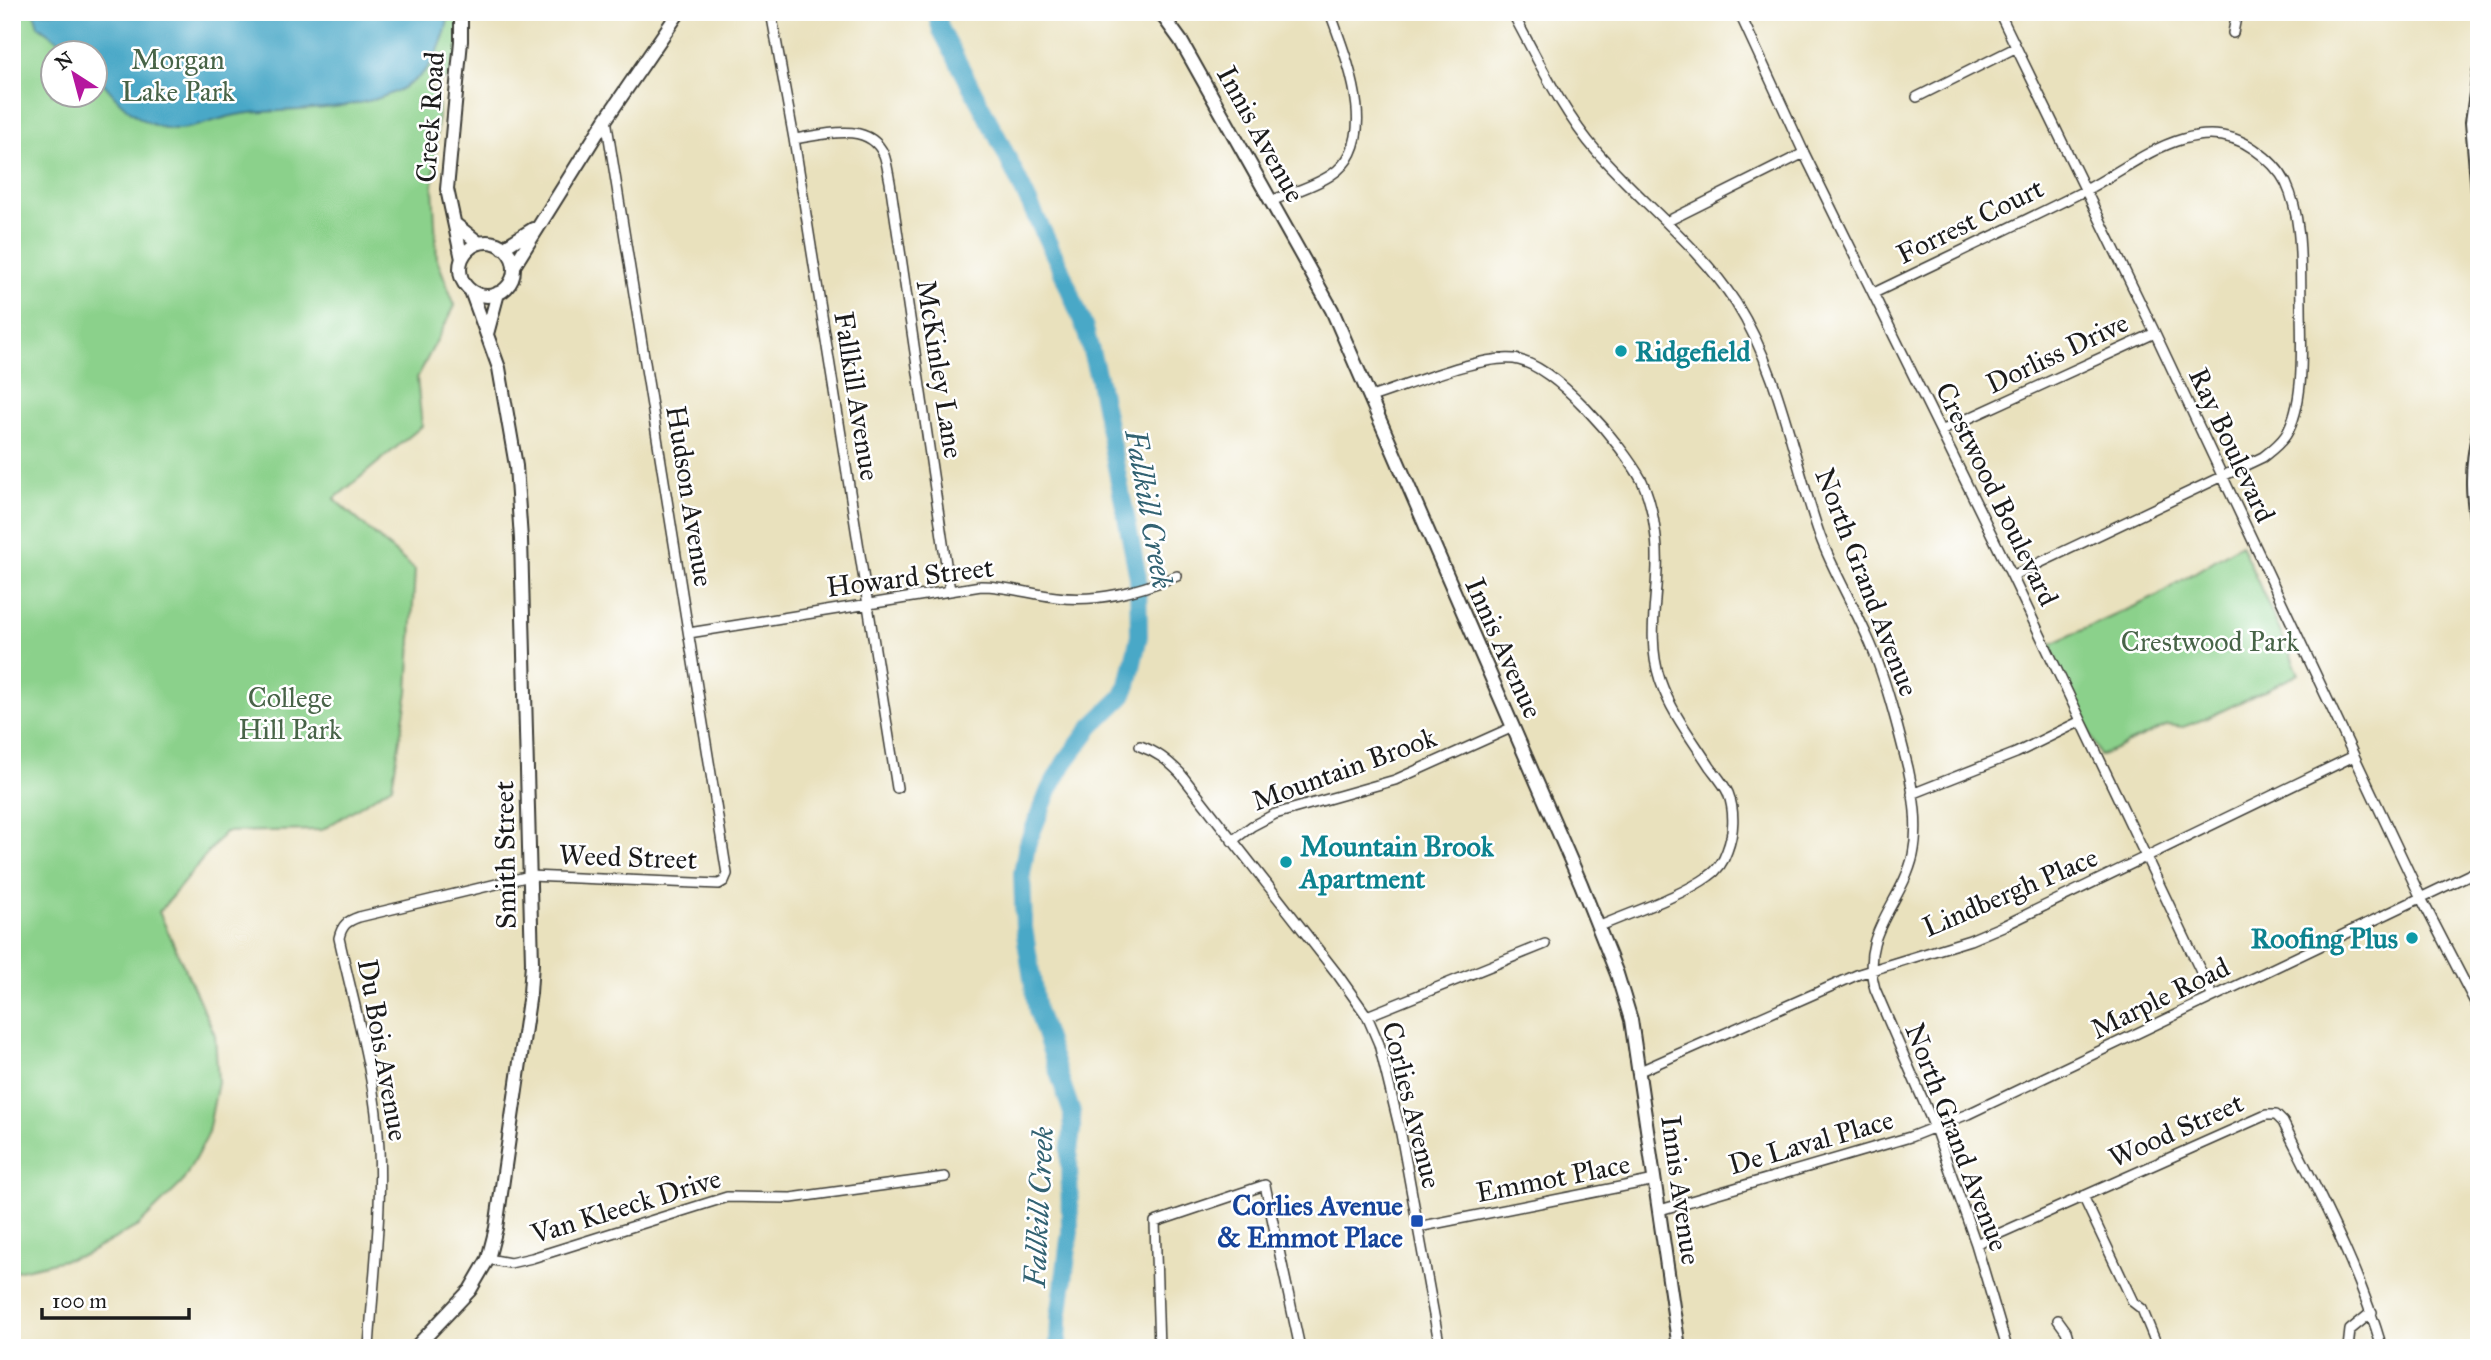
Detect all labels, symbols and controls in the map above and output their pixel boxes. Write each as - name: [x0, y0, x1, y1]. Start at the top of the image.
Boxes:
- north arrow: [38, 38, 108, 108]
- park label: Morgan Lake Park: [121, 42, 235, 109]
- text: N: [51, 47, 78, 75]
- street label: Creek Road: [408, 50, 452, 184]
- street label: Innis Avenue: [1209, 60, 1313, 208]
- street label: Forrest Court: [1891, 170, 2049, 272]
- street label: McKinley Lane: [909, 277, 971, 461]
- street label: Dorliss Drive: [1980, 305, 2134, 401]
- street label: Fallkill Avenue: [826, 309, 888, 483]
- place label: Ridgefield: [1635, 334, 1751, 369]
- marker: Ridgefield: [1613, 343, 1629, 359]
- street label: Ray Boulevard: [2181, 362, 2283, 528]
- street label: Crestwood Boulevard: [1928, 376, 2066, 612]
- street label: Hudson Avenue: [658, 403, 722, 589]
- water label: Fallkill Creek: [1117, 426, 1181, 591]
- street label: North Grand Avenue: [1807, 463, 1927, 701]
- street label: Howard Street: [824, 549, 996, 605]
- street label: Innis Avenue: [1457, 572, 1551, 724]
- park label: Crestwood Park: [2121, 624, 2299, 659]
- park label: College Hill Park: [238, 680, 342, 747]
- street label: Mountain Brook: [1247, 719, 1441, 819]
- street label: Smith Street: [486, 780, 524, 929]
- place label: Mountain Brook Apartment: [1298, 829, 1495, 896]
- street label: Weed Street: [558, 837, 698, 877]
- street label: Lindbergh Place: [1917, 839, 2103, 945]
- marker: Mountain Brook Apartment: [1278, 854, 1294, 870]
- place label: Roofing Plus: [2251, 921, 2398, 956]
- marker: Roofing Plus: [2404, 930, 2420, 946]
- street label: Marple Road: [2085, 949, 2235, 1047]
- street label: Du Bois Avenue: [350, 956, 416, 1144]
- street label: Corlies Avenue: [1374, 1018, 1450, 1192]
- street label: North Grand Avenue: [1897, 1018, 2017, 1256]
- street label: Wood Street: [2103, 1085, 2249, 1175]
- street label: De Laval Place: [1725, 1102, 1897, 1182]
- street label: Innis Avenue: [1653, 1113, 1709, 1267]
- water label: Fallkill Creek: [1017, 1126, 1061, 1289]
- street label: Emmot Place: [1473, 1146, 1633, 1210]
- street label: Van Kleeck Drive: [526, 1161, 725, 1252]
- place label: Corlies Avenue & Emmot Place: [1217, 1188, 1403, 1255]
- marker: Corlies Avenue & Emmot Place: [1409, 1213, 1425, 1229]
- scale bar: [42, 1276, 189, 1320]
- text: 100 m: [52, 1288, 107, 1314]

